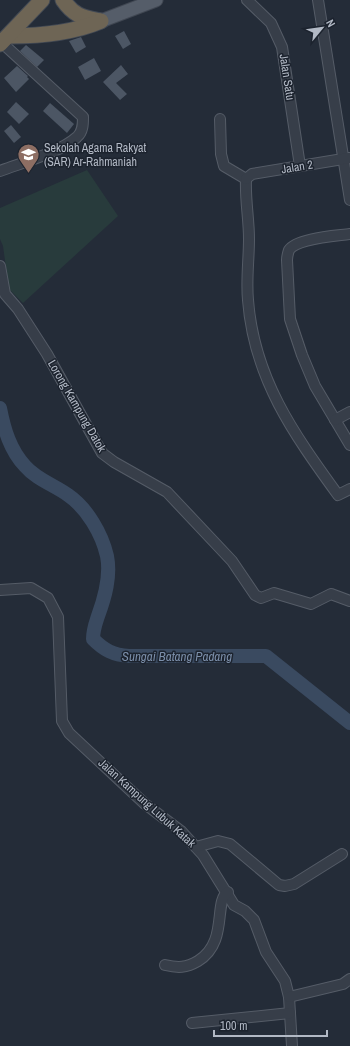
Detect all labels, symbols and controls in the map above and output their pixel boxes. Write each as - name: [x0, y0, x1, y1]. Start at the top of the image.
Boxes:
- north arrow: [302, 8, 342, 48]
- text: N: [323, 17, 338, 29]
- street label: Jalan Satu: [275, 53, 299, 101]
- place label: Sekolah Agama Rakyat (SAR) Ar-Rahmaniah: [44, 140, 147, 170]
- school or university icon: Sekolah Agama Rakyat (SAR) Ar-Rahmaniah: [16, 142, 42, 175]
- street label: Jalan 2: [280, 157, 314, 177]
- street label: Lorong Kampung Datok: [44, 357, 110, 455]
- water label: Sungai Batang Padang: [122, 648, 232, 665]
- street label: Jalan Kampung Lubuk Katak: [95, 755, 199, 851]
- scale bar: [214, 1012, 327, 1038]
- text: 100 m: [220, 1018, 247, 1034]

